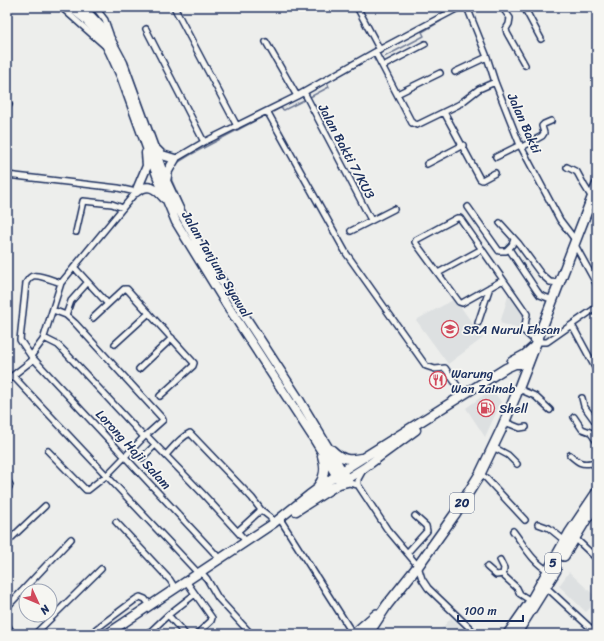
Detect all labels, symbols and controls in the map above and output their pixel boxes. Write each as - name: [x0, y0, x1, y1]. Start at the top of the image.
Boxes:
- street label: Jalan Bakti: [501, 88, 548, 158]
- street label: Jalan Bakti 7/KU3: [311, 99, 381, 203]
- street label: Jalan Tanjung Syawal: [175, 205, 258, 322]
- place label: SRA Nurul Ehsan: [463, 318, 560, 341]
- school or university icon: SRA Nurul Ehsan: [440, 319, 460, 339]
- place label: Warung Wan Zainab: [451, 362, 515, 400]
- restaurant icon: Warung Wan Zainab: [428, 370, 448, 390]
- place label: Shell: [499, 397, 528, 420]
- fuel station icon: Shell: [476, 398, 496, 418]
- street label: Lorong Haji Salam: [90, 404, 177, 495]
- road number: 20: [450, 493, 474, 513]
- road number: 5: [545, 553, 561, 573]
- north arrow: [18, 583, 58, 623]
- scale bar: [458, 597, 523, 623]
- text: N: [35, 600, 55, 619]
- text: 100 m: [464, 600, 497, 622]

